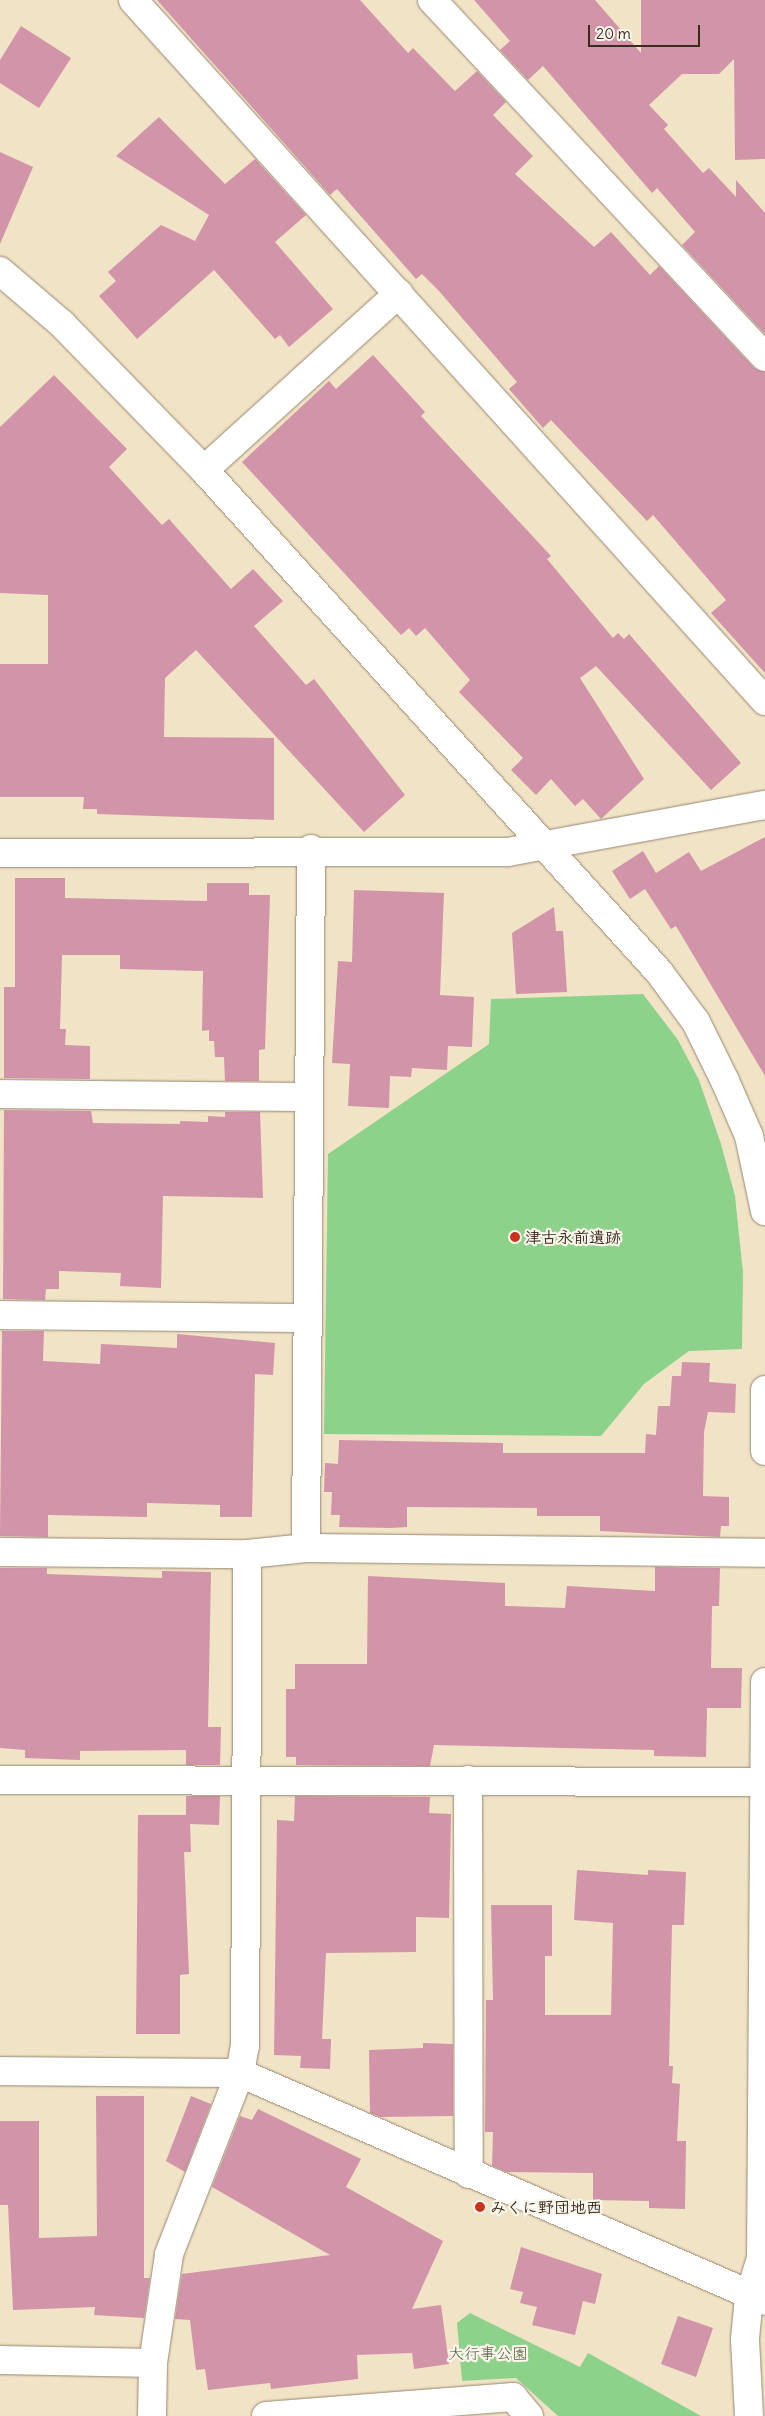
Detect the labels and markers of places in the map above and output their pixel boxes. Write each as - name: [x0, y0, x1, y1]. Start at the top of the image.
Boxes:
- place label: 津古永前遺跡: [525, 1227, 621, 1247]
- marker: 津古永前遺跡: [509, 1231, 521, 1243]
- place label: みくに野団地西: [490, 2197, 602, 2217]
- marker: みくに野団地西: [474, 2201, 486, 2213]

